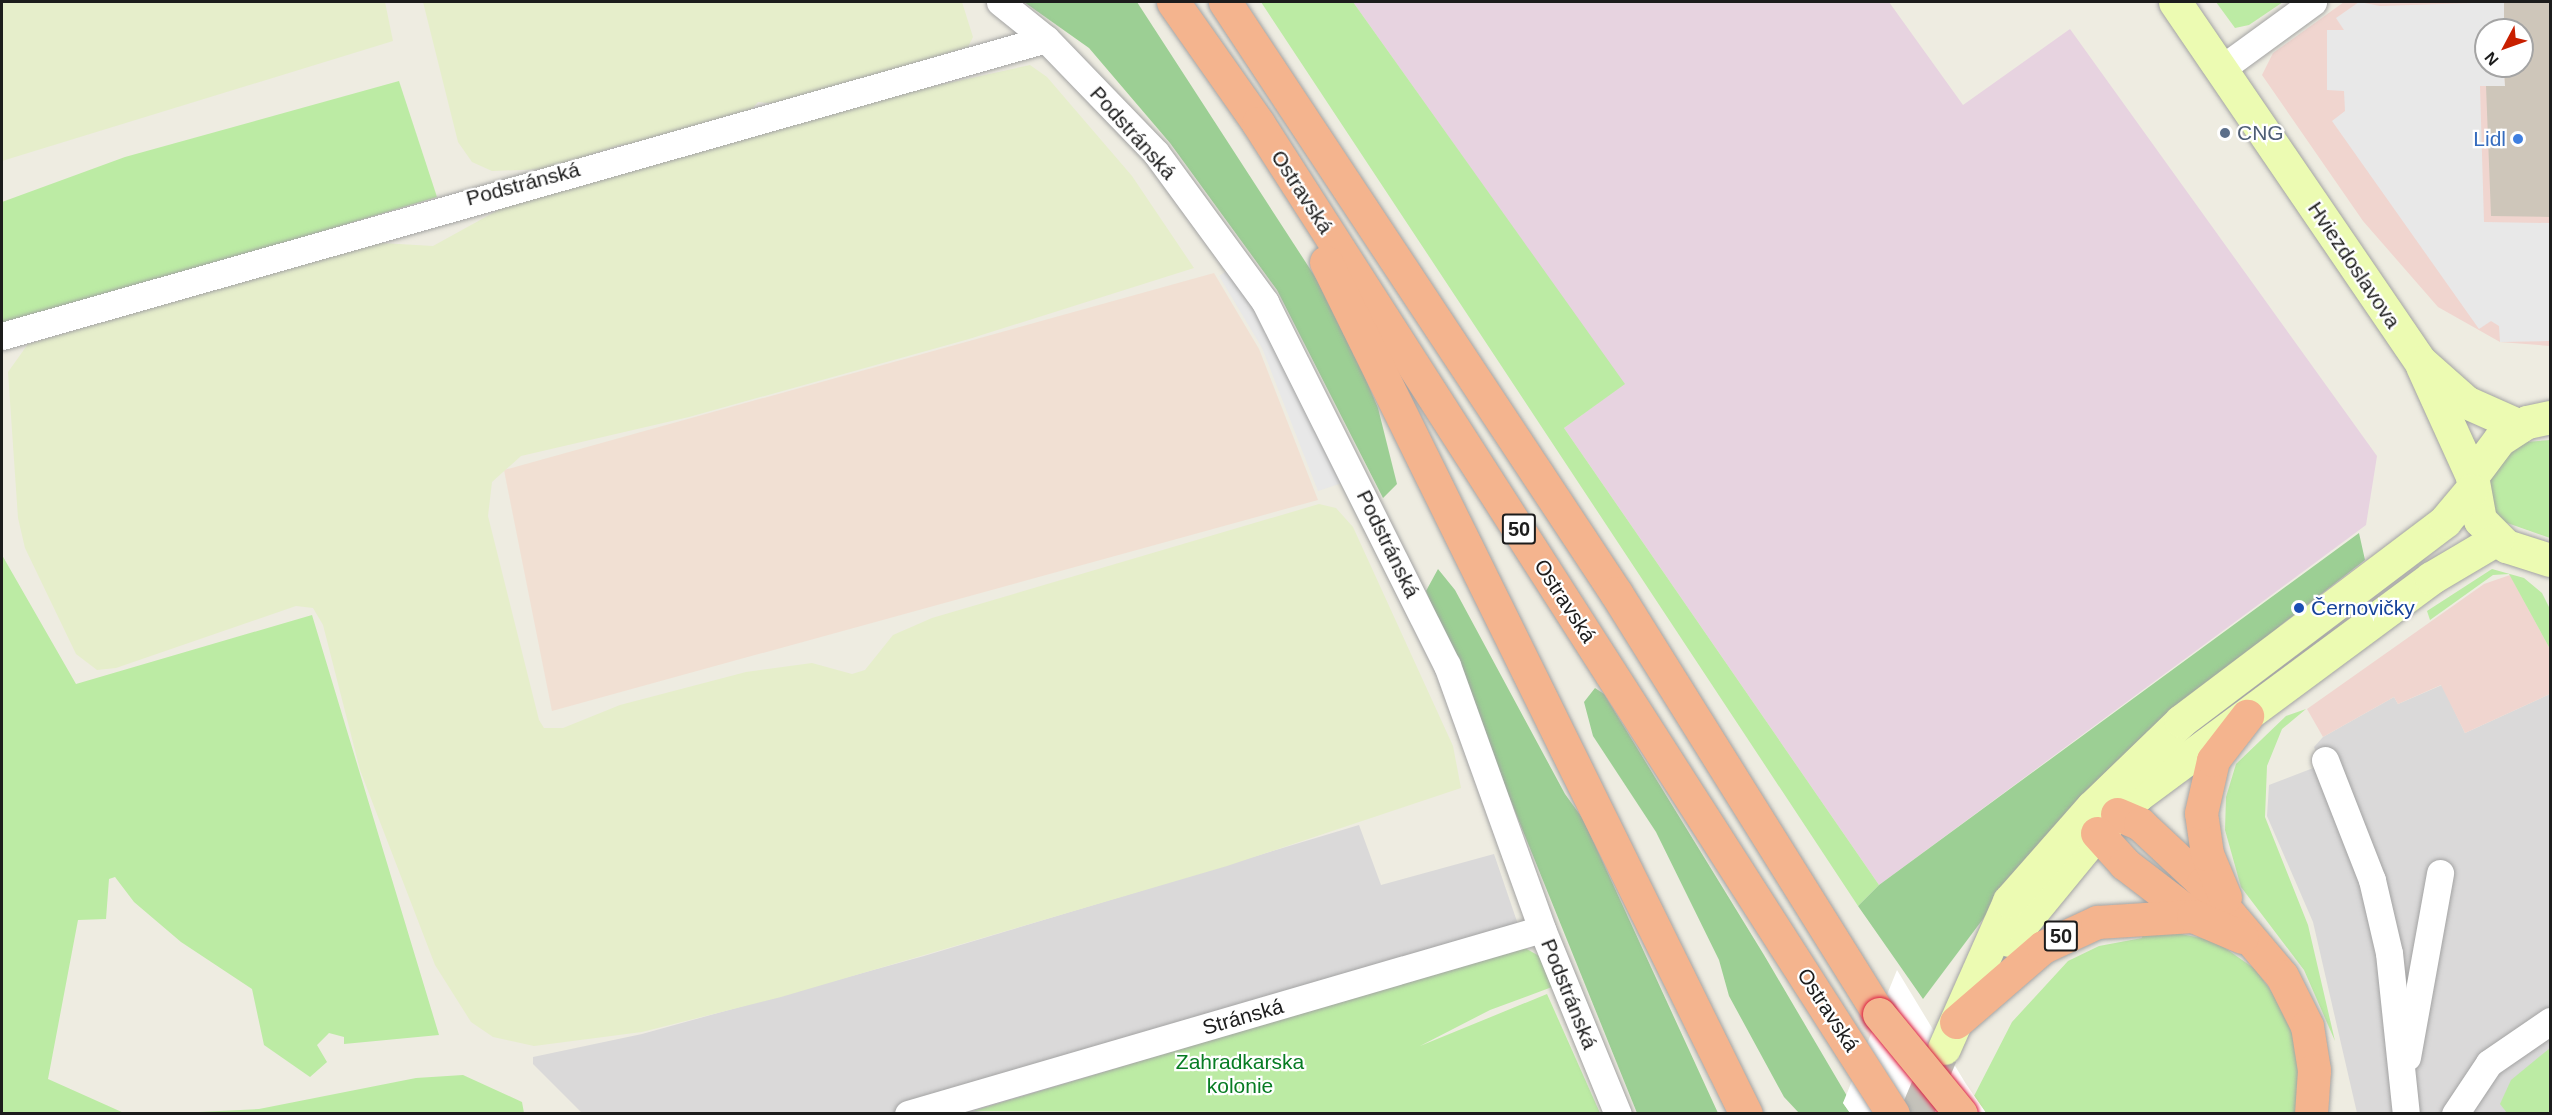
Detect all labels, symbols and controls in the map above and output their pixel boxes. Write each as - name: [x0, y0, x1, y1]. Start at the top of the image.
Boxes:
- north arrow: [2474, 18, 2534, 78]
- text: N: [2481, 49, 2502, 69]
- street label: Podstránská: [1085, 81, 1181, 185]
- place label: CNG: [2237, 120, 2284, 146]
- marker: CNG: [2218, 126, 2232, 140]
- place label: Lidl: [2473, 126, 2506, 152]
- marker: Lidl: [2511, 132, 2525, 146]
- street label: Ostravská: [1266, 146, 1338, 238]
- street label: Podstránská: [463, 157, 583, 211]
- street label: Hviezdoslavova: [2302, 197, 2406, 333]
- street label: Podstránská: [1351, 486, 1425, 602]
- road number: 50: [1501, 512, 1537, 546]
- street label: Ostravská: [1529, 555, 1601, 647]
- place label: Černovičky: [2311, 595, 2415, 621]
- marker: Černovičky: [2292, 601, 2306, 615]
- road number: 50: [2043, 919, 2079, 953]
- street label: Podstránská: [1535, 935, 1603, 1053]
- street label: Ostravská: [1792, 964, 1864, 1056]
- street label: Stránská: [1200, 993, 1286, 1041]
- park label: Zahradkarska kolonie: [1176, 1049, 1304, 1099]

